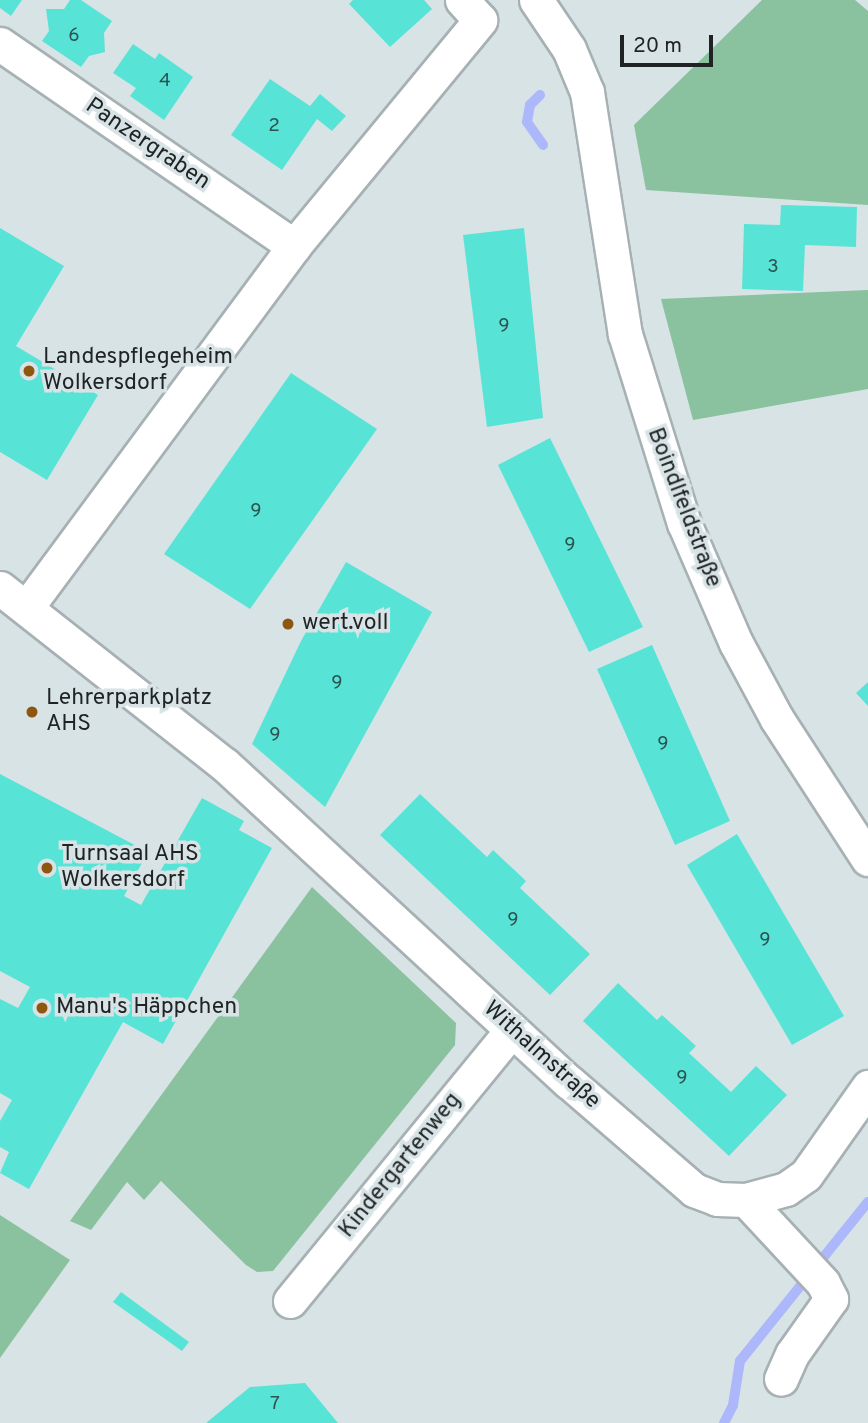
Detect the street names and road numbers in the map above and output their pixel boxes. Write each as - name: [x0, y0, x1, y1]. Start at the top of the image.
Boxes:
- street label: Panzergraben: [79, 93, 215, 197]
- street label: Boindlfeldstraße: [640, 424, 726, 592]
- street label: Withalmstraße: [477, 996, 605, 1116]
- street label: Kindergartenweg: [334, 1088, 468, 1244]

